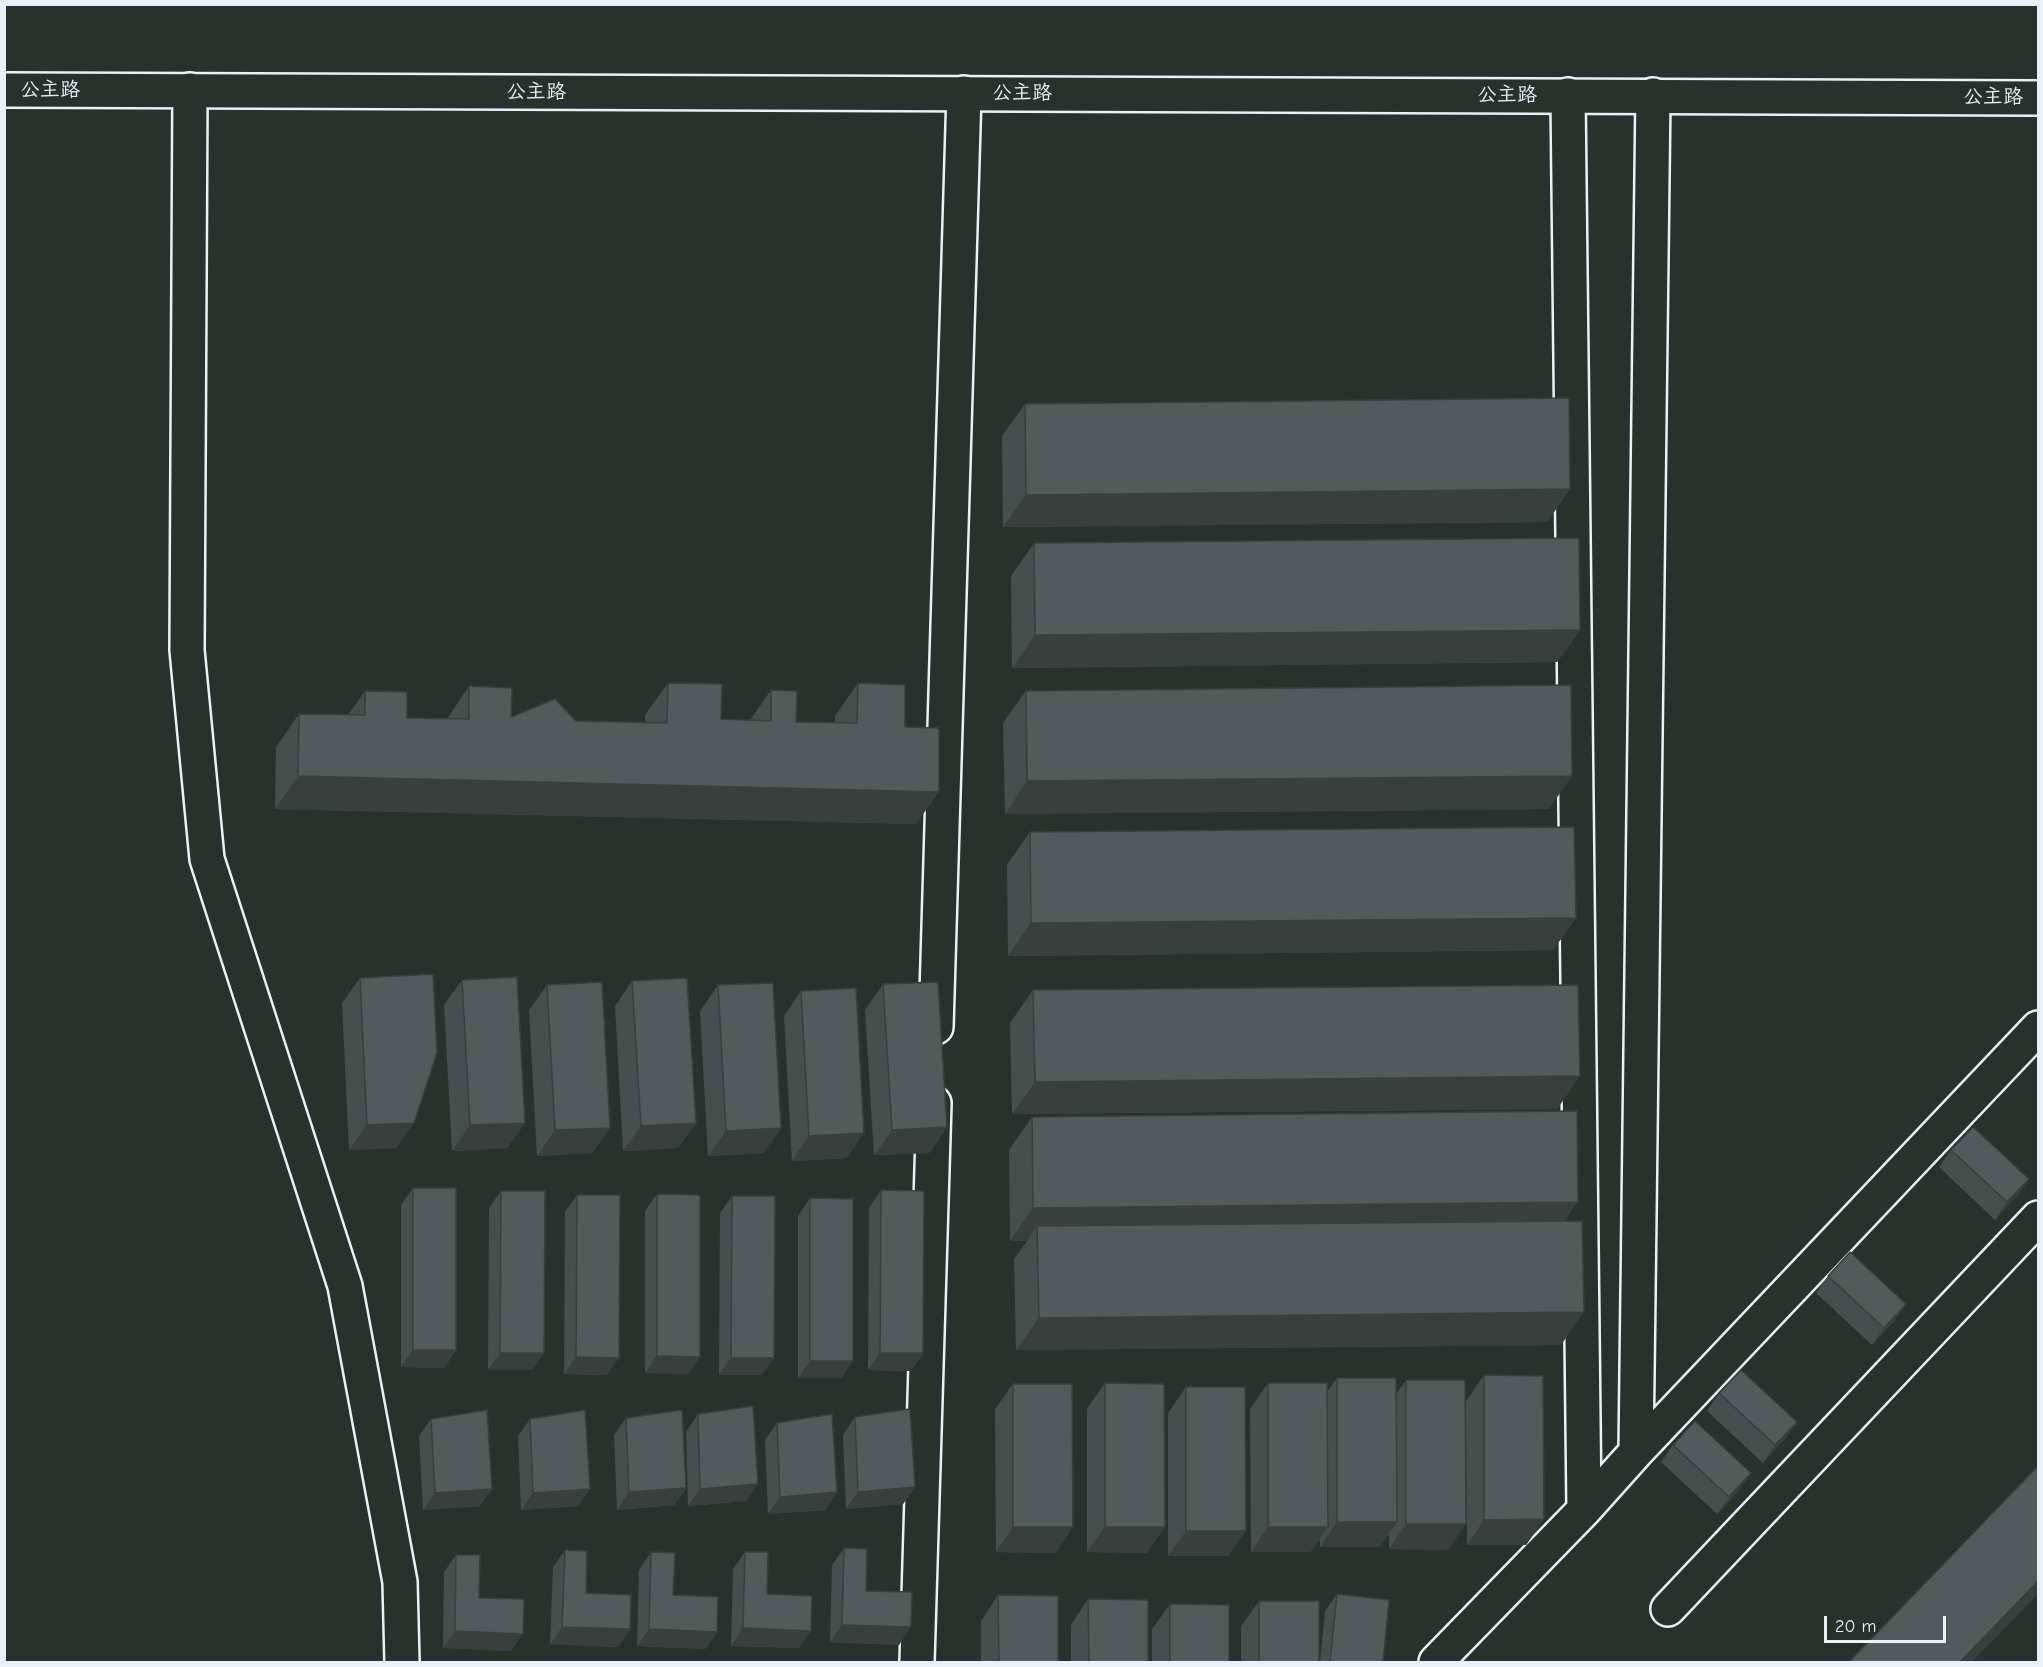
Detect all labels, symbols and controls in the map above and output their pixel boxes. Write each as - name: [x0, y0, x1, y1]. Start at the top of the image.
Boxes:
- street label: 公主路: [20, 78, 80, 102]
- street label: 公主路: [506, 80, 566, 104]
- street label: 公主路: [992, 81, 1052, 105]
- street label: 公主路: [1477, 83, 1537, 107]
- street label: 公主路: [1963, 85, 2023, 109]
- scale bar: [1827, 1604, 1948, 1642]
- text: 20 m: [1835, 1616, 1876, 1637]

